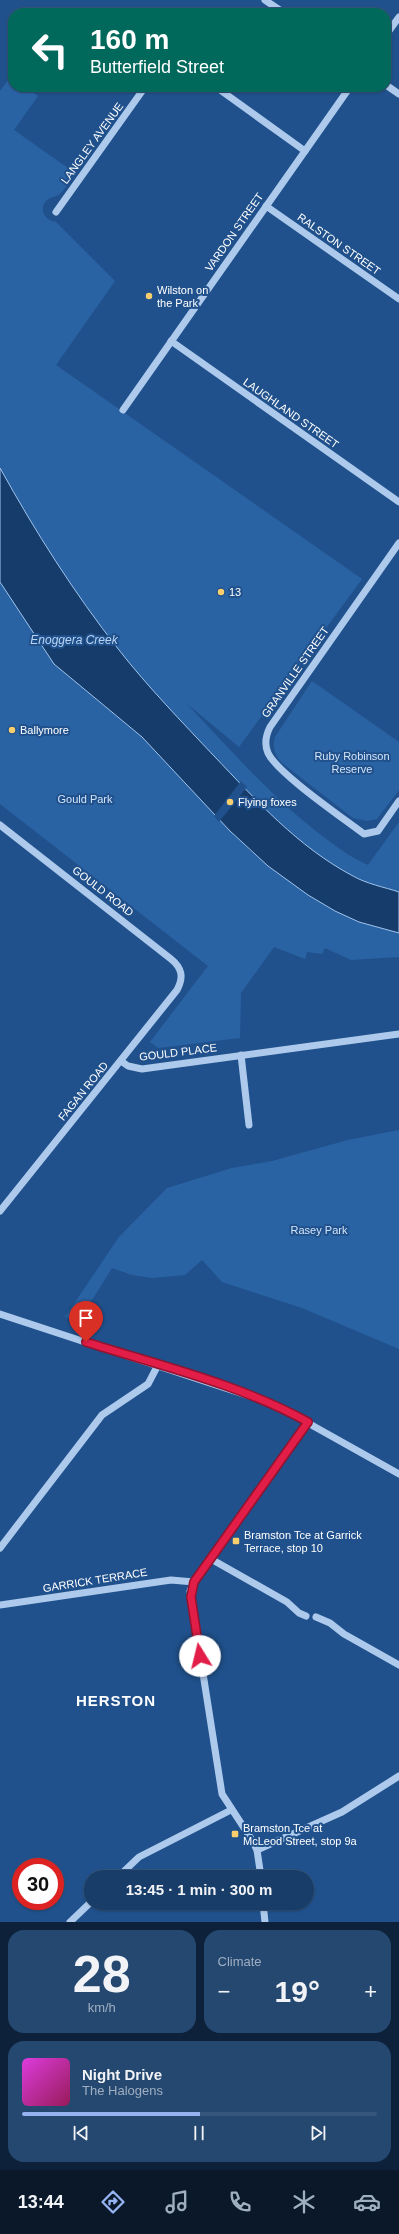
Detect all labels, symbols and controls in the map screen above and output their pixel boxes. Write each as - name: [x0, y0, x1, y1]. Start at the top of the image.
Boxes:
- icon: left: [24, 24, 76, 76]
- text: 160 m: [90, 24, 169, 55]
- text: Butterfield Street: [90, 57, 224, 77]
- street label: LANGLEY AVENUE: [59, 100, 125, 186]
- street label: VARDON STREET: [202, 190, 266, 273]
- street label: RALSTON STREET: [295, 211, 383, 277]
- place label: Wilston on the Park: [157, 284, 208, 309]
- marker: Wilston on the Park: [144, 291, 154, 301]
- street label: LAUGHLAND STREET: [241, 375, 341, 451]
- place label: 13: [229, 586, 241, 598]
- marker: 13: [216, 587, 226, 597]
- street label: GRANVILLE STREET: [259, 624, 331, 720]
- water label: Enoggera Creek: [30, 633, 119, 647]
- place label: Ballymore: [20, 724, 69, 736]
- marker: Ballymore: [7, 725, 17, 735]
- park label: Ruby Robinson Reserve: [314, 750, 390, 775]
- park label: Gould Park: [57, 793, 113, 805]
- place label: Flying foxes: [238, 796, 297, 808]
- marker: Flying foxes: [225, 797, 235, 807]
- street label: GOULD ROAD: [70, 864, 136, 919]
- street label: GOULD PLACE: [138, 1041, 218, 1063]
- street label: FAGAN ROAD: [56, 1059, 110, 1123]
- park label: Rasey Park: [291, 1224, 348, 1236]
- pin: [69, 1301, 103, 1342]
- icon: arrive: [75, 1307, 97, 1329]
- place label: Bramston Tce at Garrick Terrace, stop 10: [244, 1529, 362, 1554]
- marker: Bramston Tce at Garrick Terrace, stop 10: [231, 1536, 241, 1546]
- street label: GARRICK TERRACE: [42, 1566, 148, 1594]
- position arrow: [179, 1635, 221, 1677]
- district label: HERSTON: [76, 1692, 156, 1709]
- place label: Bramston Tce at McLeod Street, stop 9a: [243, 1822, 358, 1847]
- marker: Bramston Tce at McLeod Street, stop 9a: [230, 1829, 240, 1839]
- speed limit sign: 30: [12, 1858, 64, 1910]
- text: 13:45 · 1 min · 300 m: [126, 1881, 272, 1898]
- text: 28: [73, 1945, 131, 2003]
- text: Climate: [218, 1954, 262, 1969]
- text: 19°: [275, 1975, 320, 2008]
- text: −: [218, 1979, 230, 2004]
- text: +: [364, 1979, 377, 2004]
- text: km/h: [88, 2000, 116, 2015]
- text: Night Drive: [82, 2066, 162, 2083]
- text: The Halogens: [82, 2083, 163, 2098]
- icon: previous: [70, 2122, 92, 2144]
- icon: pause: [188, 2122, 210, 2144]
- icon: next: [307, 2122, 329, 2144]
- icon: directions: [99, 2188, 127, 2216]
- icon: music: [163, 2188, 191, 2216]
- icon: phone: [226, 2188, 254, 2216]
- icon: climate: [290, 2188, 318, 2216]
- icon: car: [353, 2188, 381, 2216]
- text: 13:44: [18, 2192, 64, 2212]

